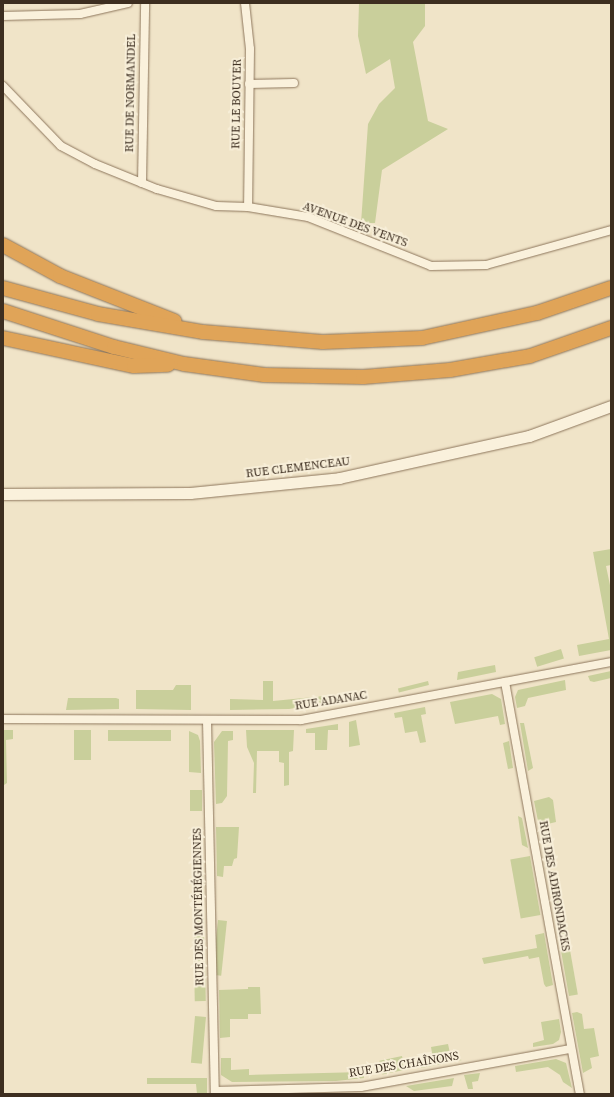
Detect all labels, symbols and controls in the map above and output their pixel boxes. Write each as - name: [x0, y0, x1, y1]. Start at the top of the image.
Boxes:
- street label: RUE DE NORMANDEL: [123, 34, 139, 152]
- street label: RUE LE BOUYER: [229, 59, 245, 149]
- street label: AVENUE DES VENTS: [300, 199, 410, 251]
- street label: RUE CLEMENCEAU: [245, 454, 351, 482]
- street label: RUE ADANAC: [294, 688, 368, 714]
- street label: RUE DES ADIRONDACKS: [535, 820, 573, 952]
- street label: RUE DES MONTÉRÉGIENNES: [190, 828, 208, 986]
- street label: RUE DES CHAÎNONS: [348, 1049, 460, 1081]

